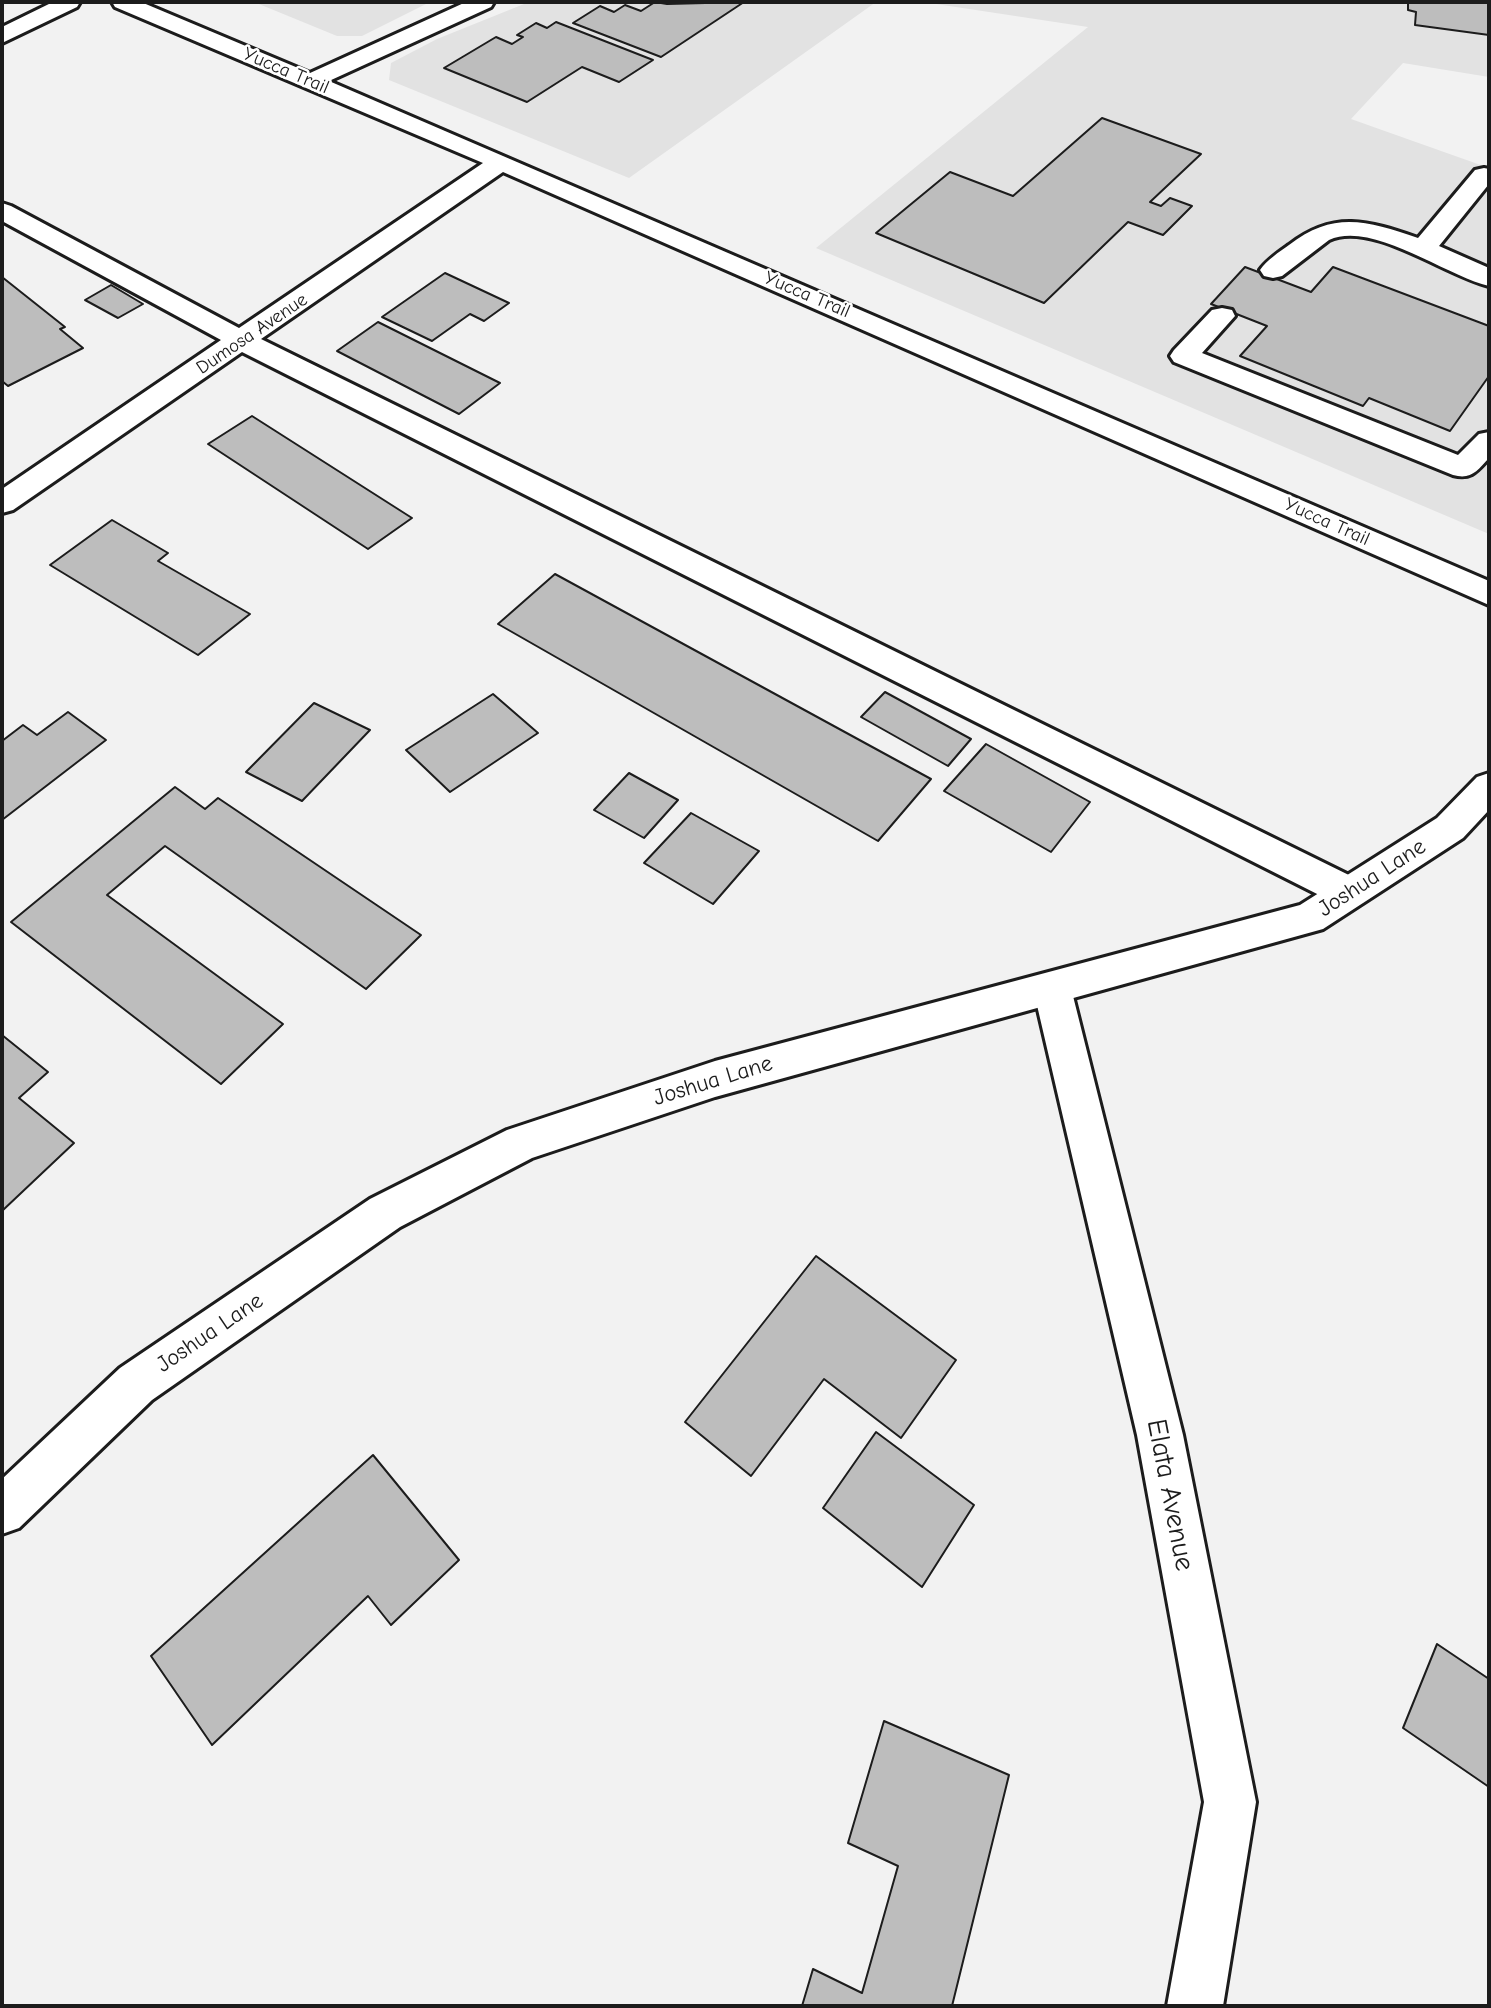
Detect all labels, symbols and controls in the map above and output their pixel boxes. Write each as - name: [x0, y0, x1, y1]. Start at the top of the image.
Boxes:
- street label: Yucca Trail: [240, 43, 332, 99]
- street label: Yucca Trail: [761, 267, 853, 323]
- street label: Dumosa Avenue: [192, 288, 312, 380]
- street label: Yucca Trail: [1281, 493, 1373, 551]
- street label: Joshua Lane: [1313, 833, 1431, 923]
- street label: Joshua Lane: [650, 1050, 776, 1112]
- street label: Joshua Lane: [151, 1287, 269, 1379]
- street label: Elata Avenue: [1139, 1416, 1201, 1574]

